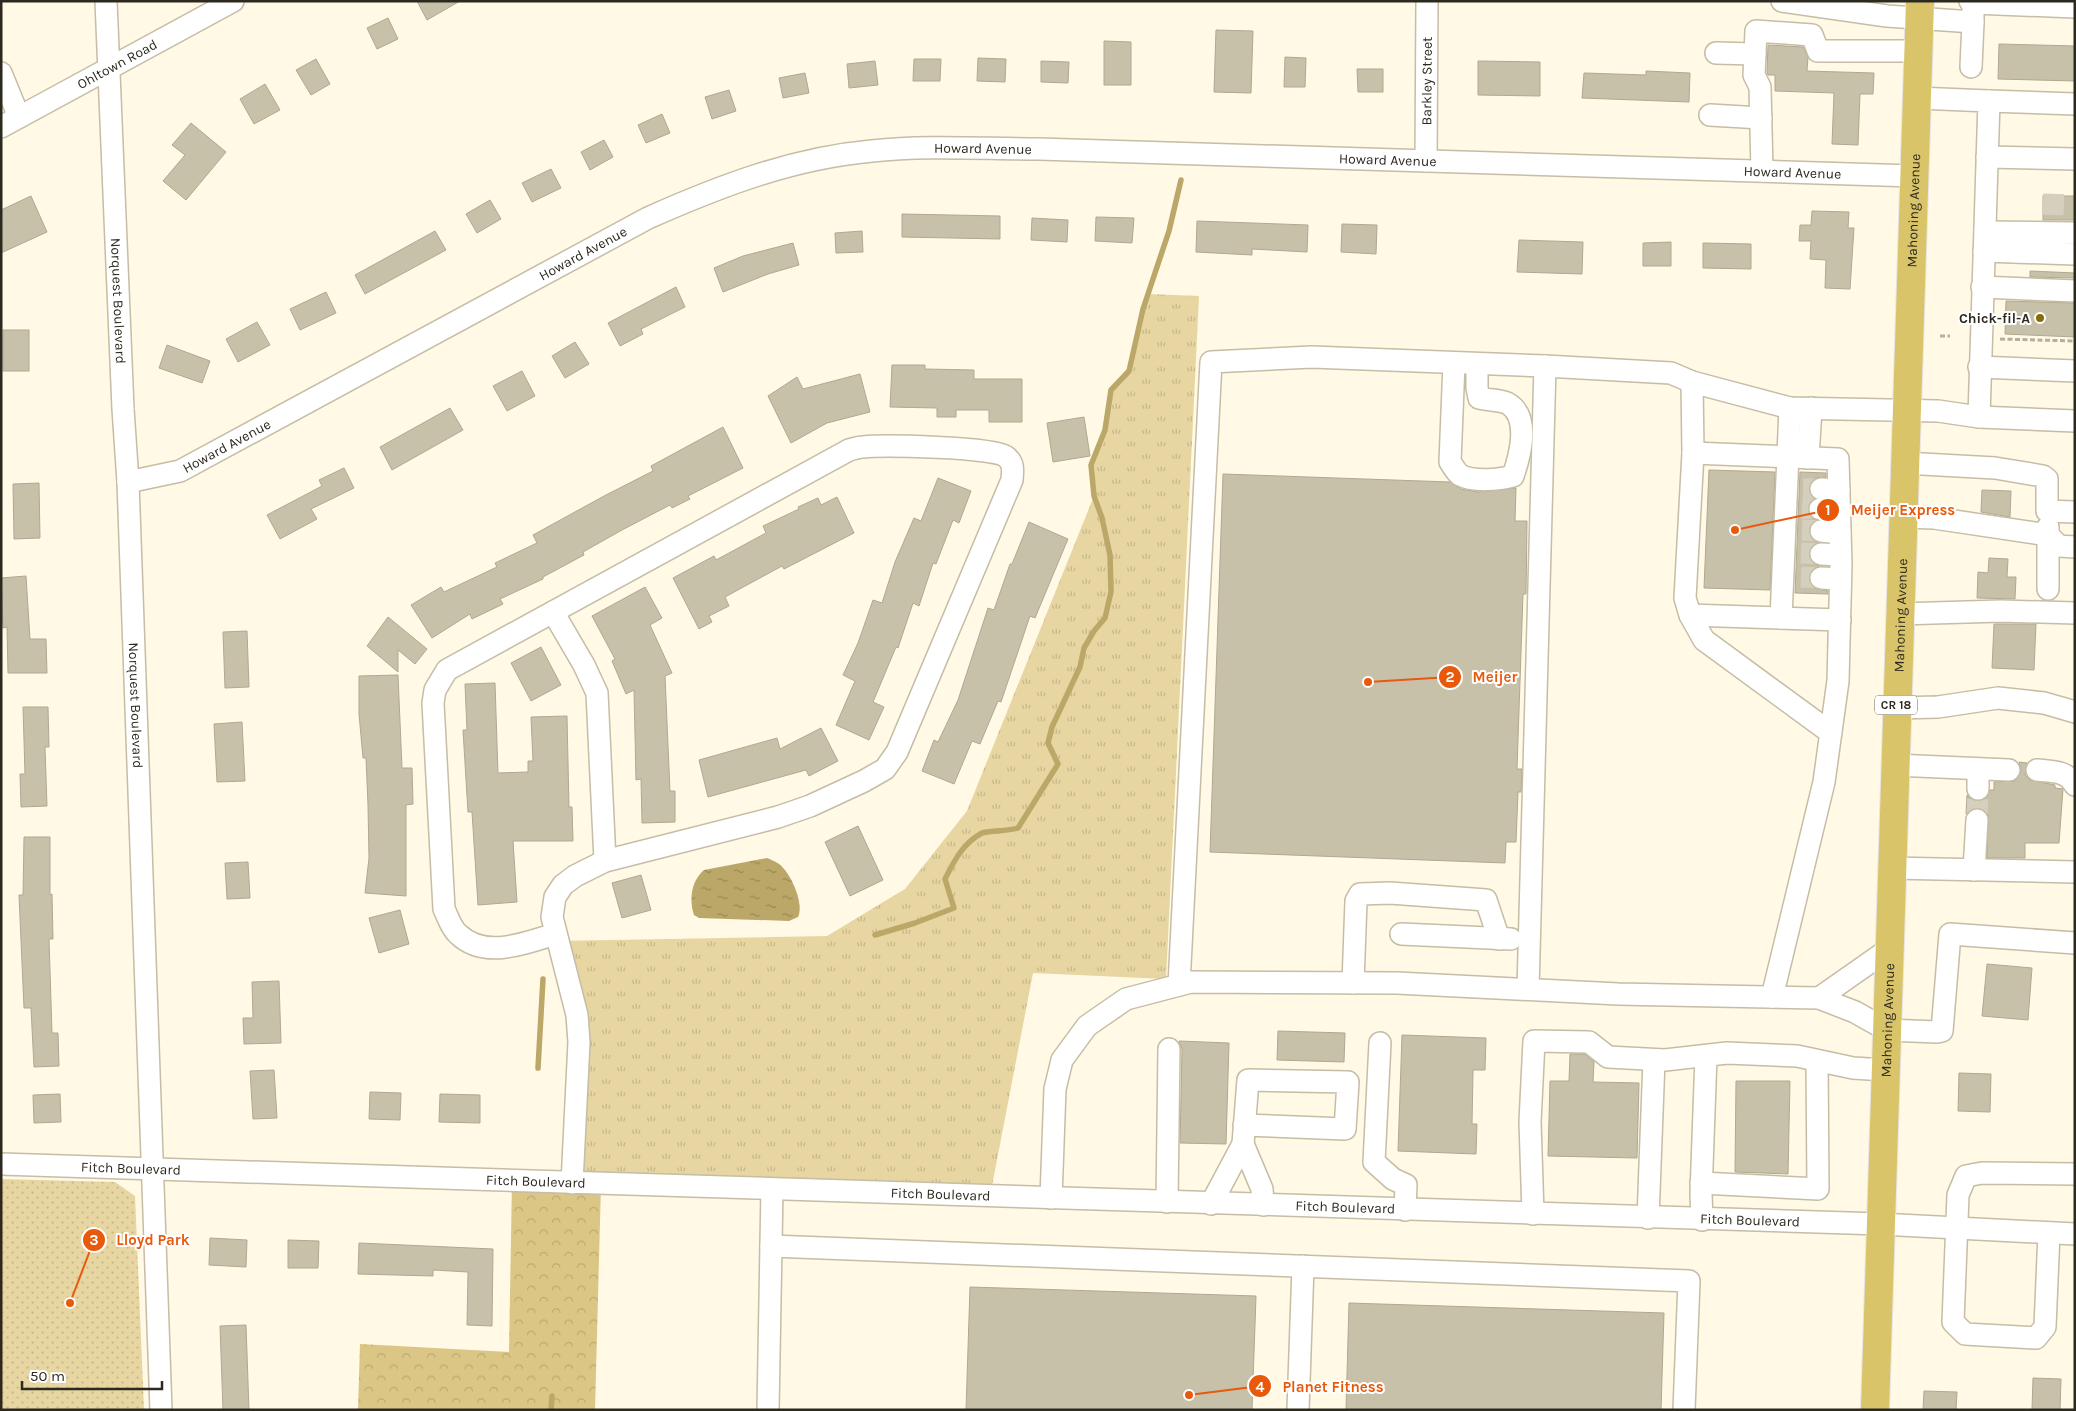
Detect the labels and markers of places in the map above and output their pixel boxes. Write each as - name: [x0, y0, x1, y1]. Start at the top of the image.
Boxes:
- place label: Chick-fil-A: [1959, 310, 2030, 327]
- marker: Chick-fil-A: [2034, 312, 2046, 324]
- callout: Meijer Express: [1816, 495, 1965, 525]
- callout: Meijer: [1438, 662, 1528, 692]
- callout: Lloyd Park: [81, 1225, 199, 1255]
- callout: Planet Fitness: [1248, 1371, 1394, 1401]

